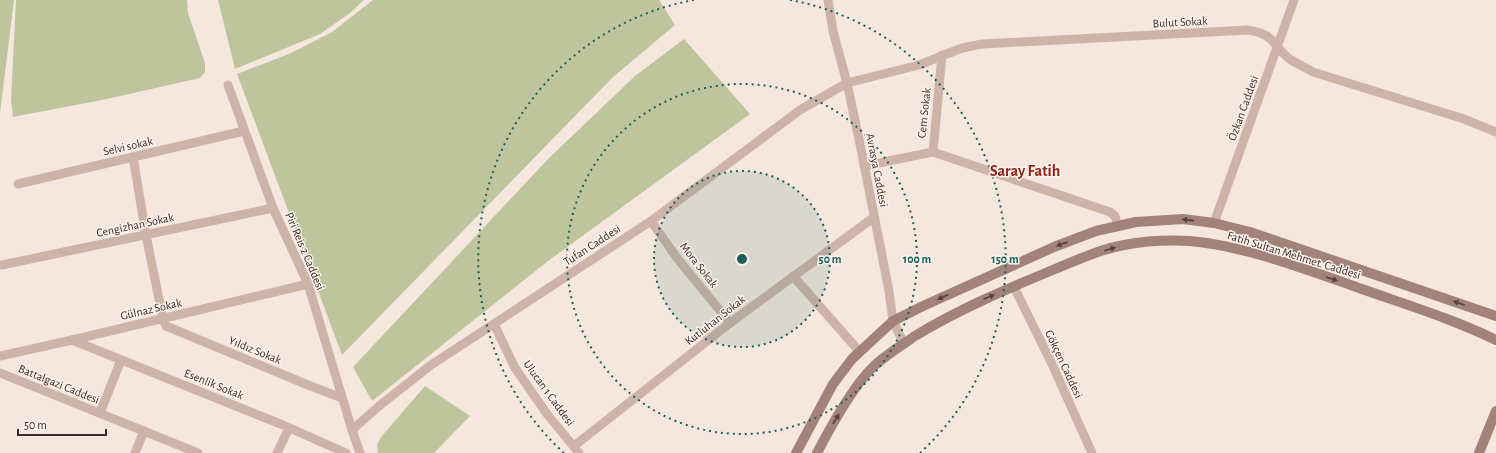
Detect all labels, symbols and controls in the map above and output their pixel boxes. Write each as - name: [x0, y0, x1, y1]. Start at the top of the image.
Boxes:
- street label: Bulut Sokak: [1152, 15, 1208, 29]
- street label: Özkan Caddesi: [1225, 73, 1260, 142]
- street label: Cem Sokak: [915, 87, 933, 139]
- street label: Avrasya Caddesi: [863, 132, 890, 208]
- street label: Selvi sokak: [102, 134, 154, 158]
- district label: Saray Fatih: [990, 163, 1060, 180]
- street label: Piri Reis 2 Caddesi: [283, 210, 327, 292]
- street label: Cengizhan Sokak: [95, 211, 175, 239]
- one-way arrow: [1182, 217, 1194, 223]
- street label: Tufan Caddesi: [561, 222, 623, 268]
- street label: Fatih Sultan Mehmet. Caddesi: [1226, 229, 1362, 281]
- street label: Mora Sokak: [678, 240, 721, 290]
- one-way arrow: [1055, 241, 1067, 247]
- one-way arrow: [1104, 246, 1116, 252]
- centre of rings: [735, 252, 749, 266]
- text: 50 m: [819, 253, 842, 265]
- text: 100 m: [903, 253, 931, 265]
- text: 150 m: [991, 253, 1019, 265]
- one-way arrow: [1326, 276, 1338, 282]
- street label: Kutluhan Sokak: [683, 293, 748, 347]
- one-way arrow: [937, 294, 949, 300]
- one-way arrow: [984, 294, 996, 300]
- street label: Gülnaz Sokak: [119, 296, 183, 322]
- one-way arrow: [1453, 300, 1465, 306]
- street label: Gökçen Caddesi: [1043, 328, 1085, 400]
- street label: Yıldız Sokak: [227, 334, 284, 366]
- street label: Ulucan 1 Caddesi: [521, 358, 577, 428]
- street label: Battalgazi Caddesi: [17, 362, 101, 406]
- street label: Esenlik Sokak: [183, 367, 246, 402]
- scale bar: [18, 411, 106, 437]
- one-way arrow: [832, 414, 840, 424]
- text: 50 m: [24, 419, 47, 431]

